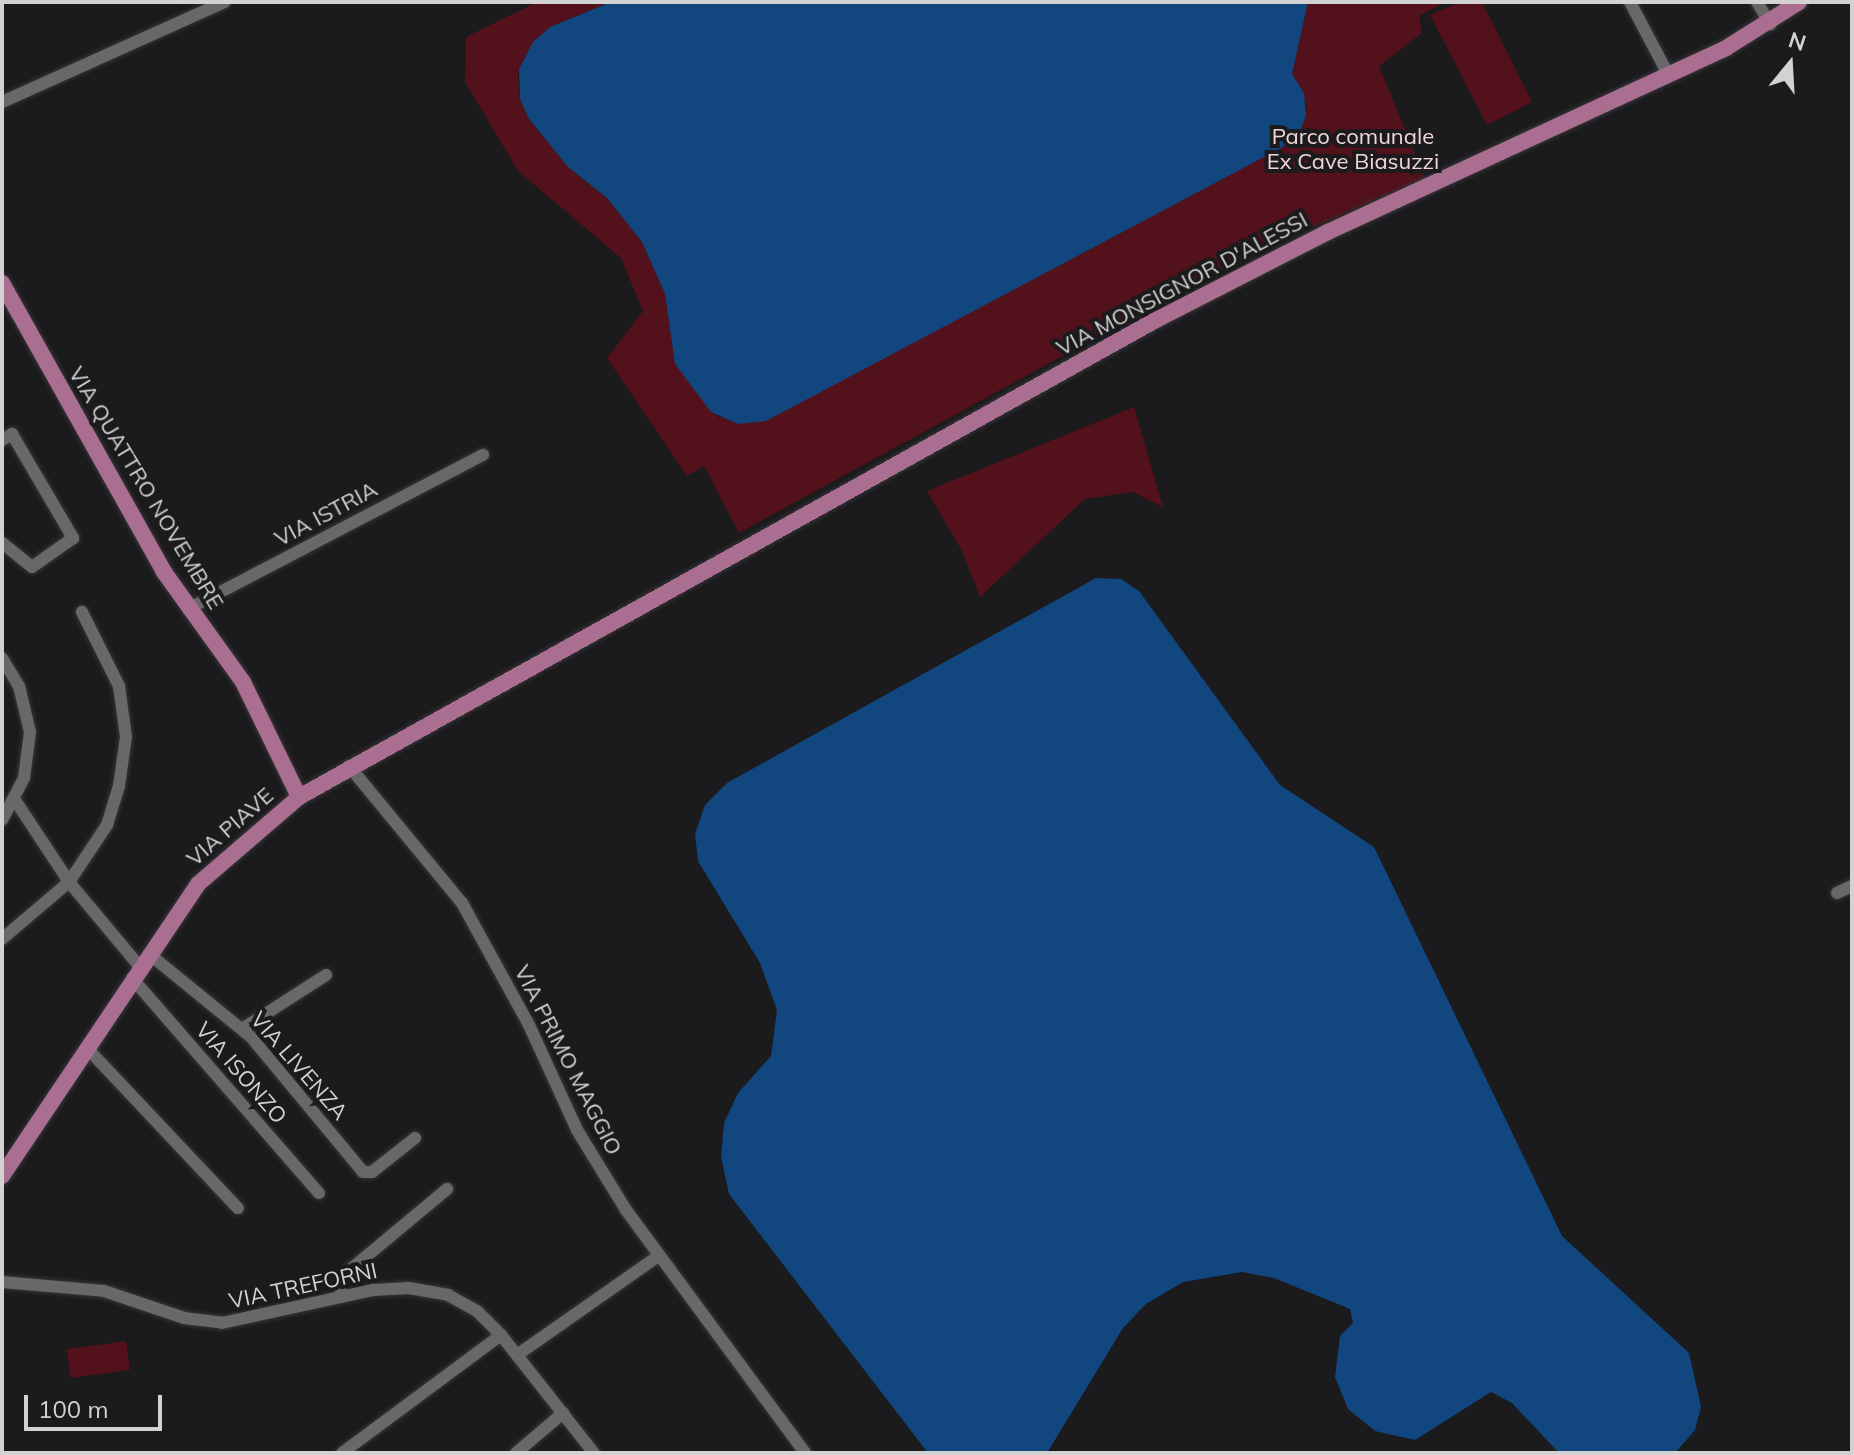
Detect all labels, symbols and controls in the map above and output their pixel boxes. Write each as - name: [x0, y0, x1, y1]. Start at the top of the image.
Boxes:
- north arrow: [1750, 24, 1830, 104]
- text: N: [1785, 25, 1810, 57]
- park label: Parco comunale Ex Cave Biasuzzi: [1267, 123, 1439, 174]
- street label: VIA MONSIGNOR D'ALESSI: [1052, 207, 1312, 361]
- street label: VIA QUATTRO NOVEMBRE: [63, 362, 229, 614]
- street label: VIA ISTRIA: [270, 476, 382, 552]
- street label: VIA PIAVE: [181, 782, 279, 872]
- street label: VIA PRIMO MAGGIO: [509, 961, 627, 1159]
- street label: VIA LIVENZA: [245, 1007, 353, 1125]
- street label: VIA ISONZO: [190, 1017, 292, 1129]
- street label: VIA TREFORNI: [227, 1257, 379, 1315]
- scale bar: [28, 1379, 166, 1429]
- text: 100 m: [38, 1394, 109, 1424]

